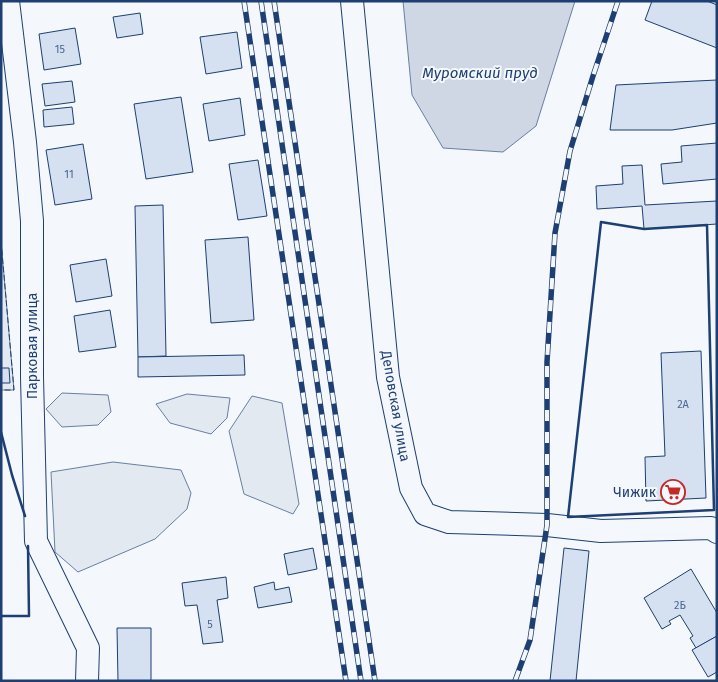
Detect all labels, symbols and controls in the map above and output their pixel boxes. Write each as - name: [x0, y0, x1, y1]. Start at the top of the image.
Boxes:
- house number: 15: [55, 43, 66, 56]
- water label: Муромский пруд: [422, 64, 538, 82]
- house number: 11: [64, 168, 74, 181]
- street label: Парковая улица: [24, 293, 41, 399]
- street label: Деповская улица: [377, 348, 414, 463]
- house number: 2А: [677, 398, 690, 411]
- supermarket icon: Чижик: [660, 479, 686, 505]
- place label: Чижик: [613, 484, 657, 501]
- house number: 2Б: [674, 599, 687, 612]
- house number: 5: [207, 618, 213, 631]

